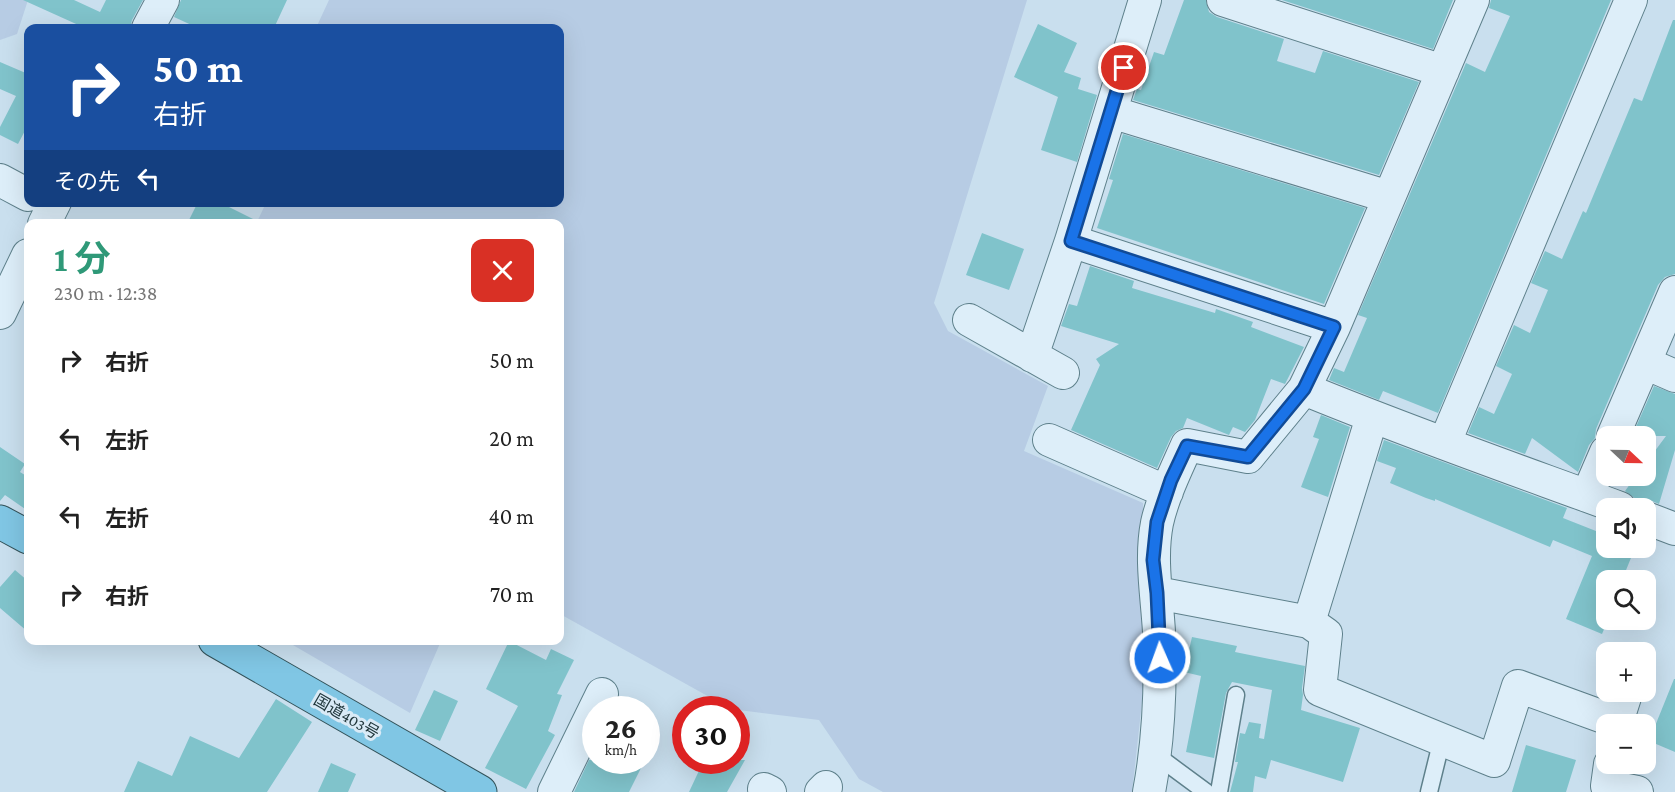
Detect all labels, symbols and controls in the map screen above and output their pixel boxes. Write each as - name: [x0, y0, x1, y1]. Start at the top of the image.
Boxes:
- pin: [1098, 42, 1149, 93]
- text: 50 m: [153, 44, 243, 91]
- icon: right: [54, 48, 132, 126]
- icon: arrive: [1107, 51, 1140, 84]
- text: 右折: [153, 100, 207, 130]
- icon: left: [132, 162, 165, 195]
- text: その先: [54, 169, 120, 194]
- text: 1 分: [54, 239, 110, 279]
- button: close: [471, 239, 534, 302]
- text: 230 m · 12:38: [54, 282, 157, 304]
- icon: right: [54, 344, 87, 377]
- text: 50 m: [489, 348, 534, 373]
- text: 右折: [105, 350, 149, 375]
- icon: left: [54, 422, 87, 455]
- text: 20 m: [489, 426, 534, 451]
- north arrow: [1596, 426, 1656, 486]
- map controls: [1596, 426, 1656, 774]
- text: 左折: [105, 428, 149, 453]
- button: sound: [1596, 498, 1656, 558]
- icon: left: [54, 500, 87, 533]
- text: 40 m: [489, 504, 534, 529]
- text: 左折: [105, 506, 149, 531]
- button: search: [1596, 570, 1656, 630]
- icon: right: [54, 578, 87, 611]
- text: 70 m: [490, 582, 534, 607]
- text: 右折: [105, 584, 149, 609]
- position arrow: [1128, 626, 1192, 690]
- button: +: [1596, 642, 1656, 702]
- street label: 国道403号: [311, 691, 382, 742]
- speed limit sign: 30: [672, 696, 750, 774]
- text: 26: [605, 711, 637, 744]
- button: −: [1596, 714, 1656, 774]
- text: km/h: [605, 742, 637, 758]

